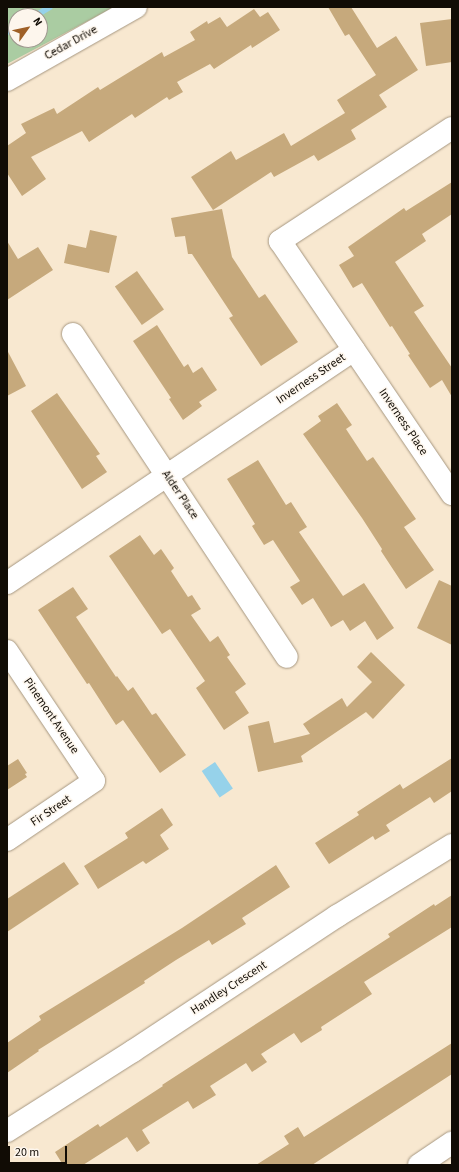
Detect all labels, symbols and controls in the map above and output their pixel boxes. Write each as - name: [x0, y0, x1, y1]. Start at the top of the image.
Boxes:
- north arrow: [8, 8, 48, 48]
- text: N: [29, 15, 46, 29]
- street label: Cedar Drive: [42, 23, 100, 63]
- street label: Inverness Street: [274, 351, 348, 407]
- street label: Inverness Place: [375, 386, 431, 458]
- street label: Alder Place: [158, 468, 202, 522]
- street label: Pinemont Avenue: [20, 675, 82, 757]
- street label: Fir Street: [28, 792, 74, 830]
- street label: Handley Crescent: [188, 958, 270, 1018]
- scale bar: [10, 1138, 69, 1164]
- text: 20 m: [15, 1144, 39, 1161]

